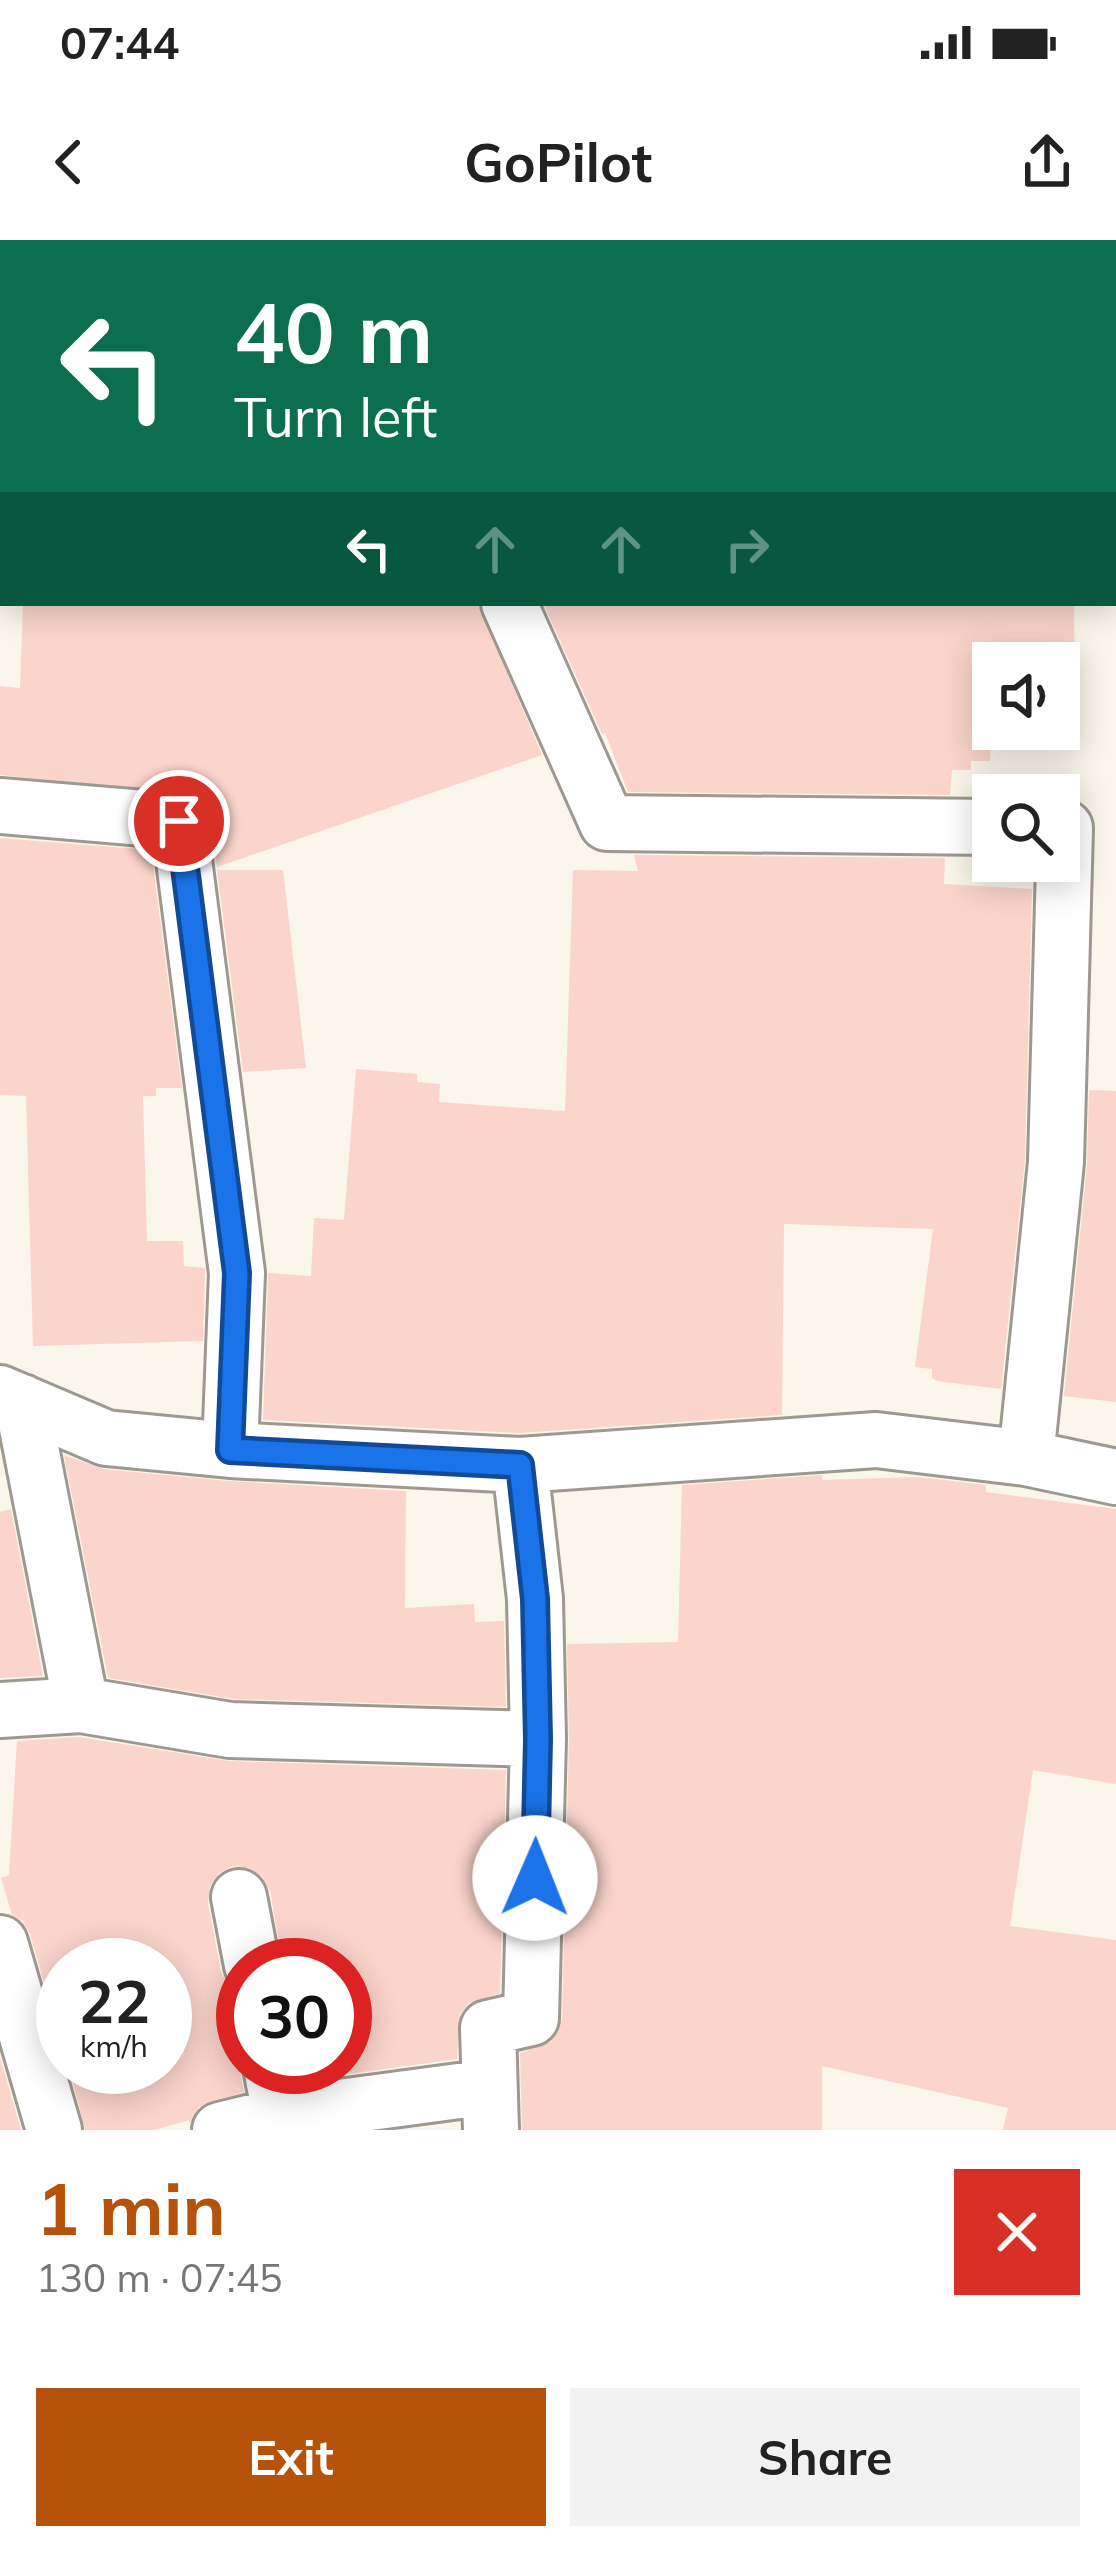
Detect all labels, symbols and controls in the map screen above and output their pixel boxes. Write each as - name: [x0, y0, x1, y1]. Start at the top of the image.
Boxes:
- text: 07:44: [60, 14, 179, 70]
- text: GoPilot: [464, 128, 652, 196]
- icon: back: [36, 129, 102, 195]
- icon: share: [1014, 129, 1080, 195]
- text: 40 m: [234, 279, 433, 384]
- icon: left: [36, 288, 192, 444]
- text: Turn left: [234, 383, 437, 451]
- icon: left: [336, 516, 402, 582]
- icon: ahead: [462, 516, 528, 582]
- icon: ahead: [588, 516, 654, 582]
- icon: right: [714, 516, 780, 582]
- map controls: [972, 642, 1080, 882]
- button: sound: [972, 642, 1080, 750]
- pin: [128, 770, 230, 872]
- button: search: [972, 774, 1080, 882]
- icon: arrive: [146, 788, 212, 854]
- position arrow: [472, 1815, 598, 1941]
- speed limit sign: 30: [216, 1938, 372, 2094]
- text: 22: [78, 1963, 150, 2038]
- text: km/h: [80, 2027, 148, 2065]
- text: 1 min: [36, 2163, 226, 2253]
- button: close: [954, 2169, 1080, 2295]
- text: 130 m · 07:45: [36, 2253, 282, 2302]
- button: Exit: [36, 2388, 546, 2526]
- button: Share: [570, 2388, 1080, 2526]

